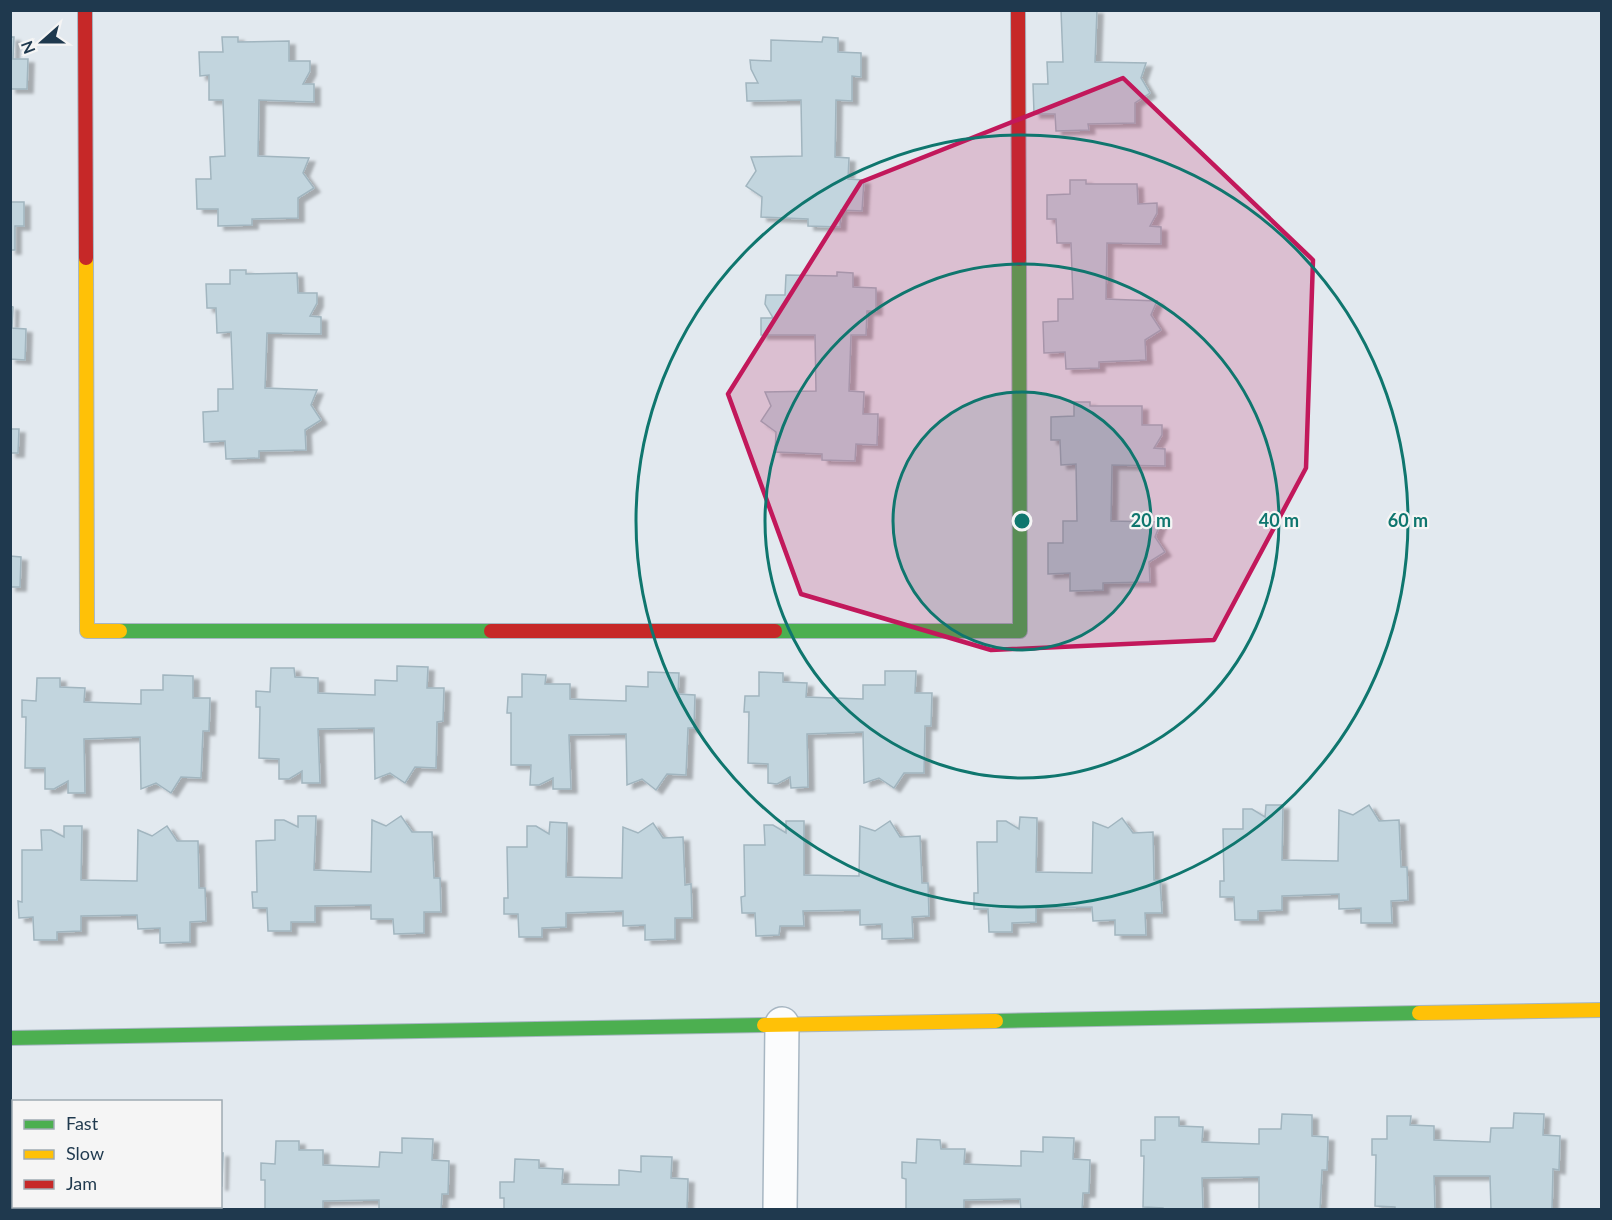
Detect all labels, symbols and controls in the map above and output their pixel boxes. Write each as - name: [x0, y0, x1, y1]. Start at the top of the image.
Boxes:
- north arrow: [12, 12, 72, 72]
- text: N: [16, 38, 39, 57]
- text: 20 m: [1131, 509, 1171, 531]
- text: 40 m: [1259, 509, 1299, 531]
- text: 60 m: [1388, 509, 1428, 531]
- centre of rings: [1012, 511, 1032, 531]
- legend: [12, 1100, 222, 1208]
- text: Fast: [66, 1112, 99, 1134]
- text: Slow: [66, 1142, 104, 1164]
- text: Jam: [66, 1172, 97, 1194]

